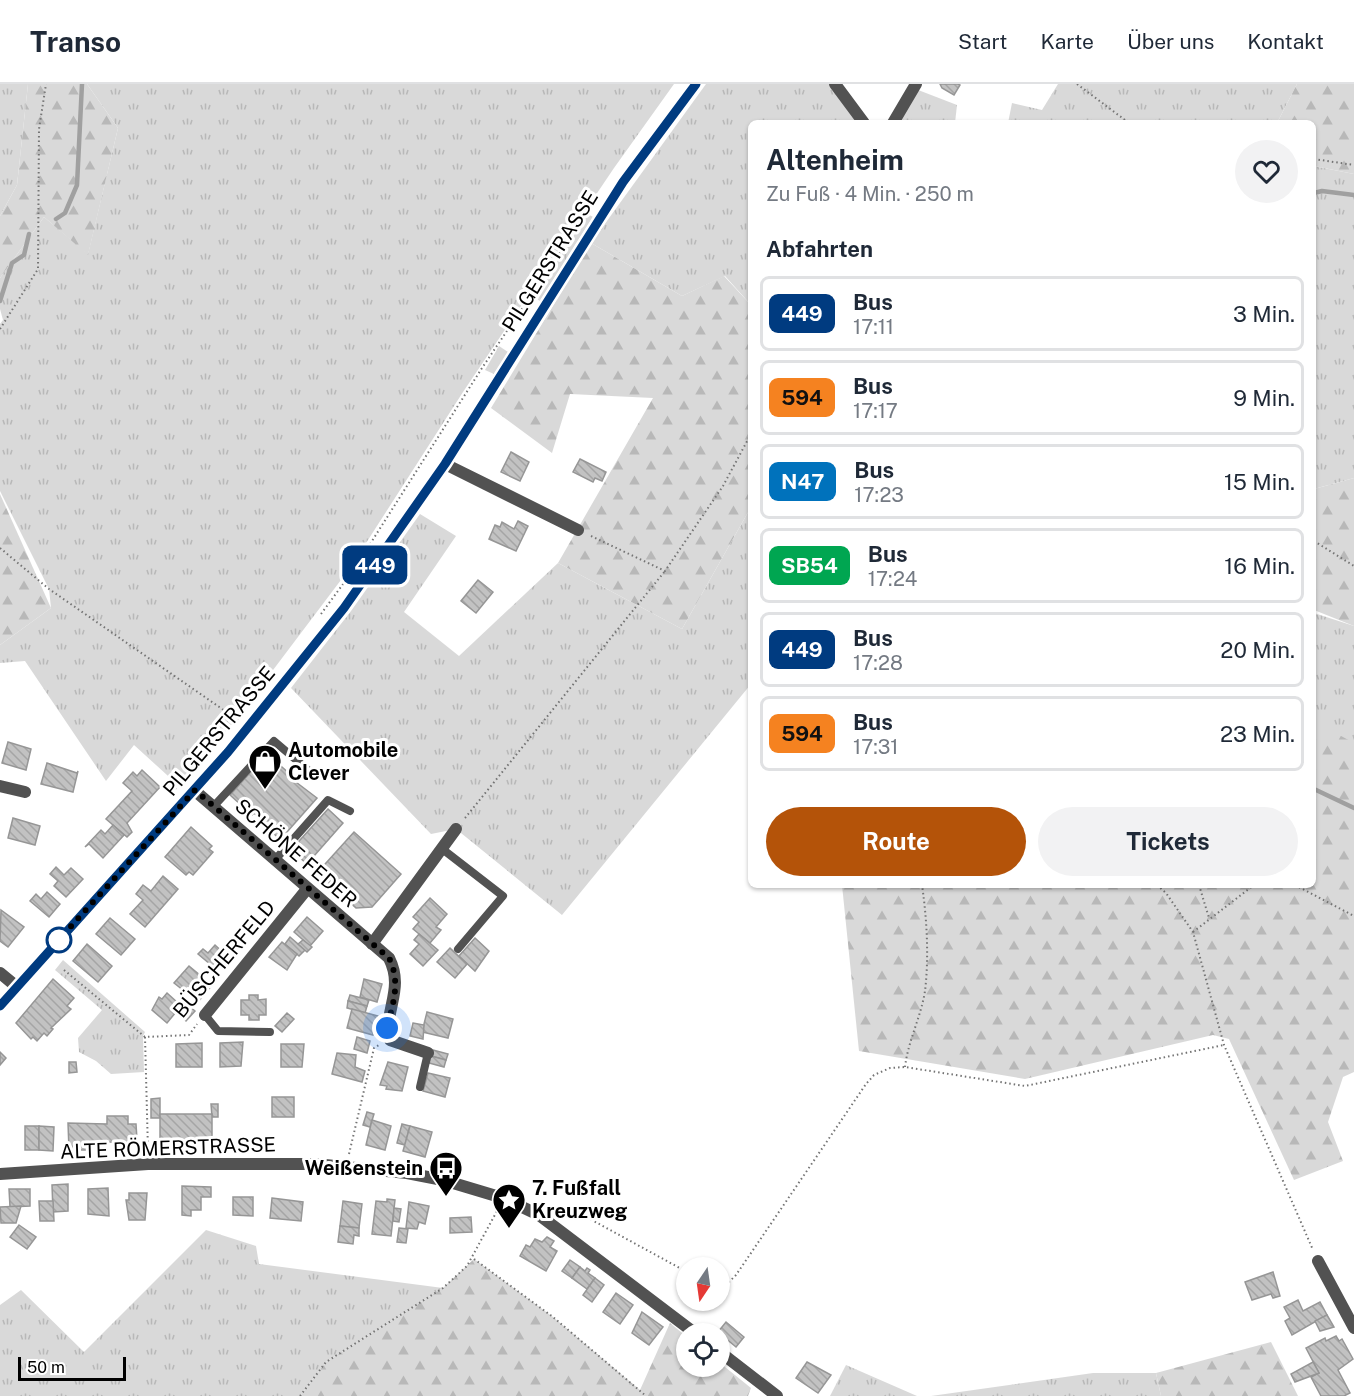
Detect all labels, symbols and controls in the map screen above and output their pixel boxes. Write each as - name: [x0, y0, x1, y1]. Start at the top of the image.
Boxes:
- text: Transo: [30, 25, 121, 58]
- text: Start: [958, 29, 1007, 54]
- text: Karte: [1040, 29, 1094, 54]
- text: Über uns: [1127, 29, 1214, 54]
- text: Kontakt: [1247, 29, 1324, 54]
- button: heart: [1235, 140, 1298, 203]
- text: Altenheim: [766, 143, 904, 176]
- text: Zu Fuß · 4 Min. · 250 m: [766, 182, 974, 206]
- street label: PILGERSTRASSE: [497, 186, 603, 336]
- text: Abfahrten: [766, 236, 873, 262]
- text: Bus: [853, 289, 893, 315]
- text: 449: [781, 301, 823, 326]
- text: 3 Min.: [1233, 301, 1295, 327]
- text: 17:11: [853, 315, 894, 339]
- text: Bus: [853, 373, 893, 399]
- text: 594: [781, 385, 823, 410]
- text: 9 Min.: [1233, 385, 1295, 411]
- text: 17:17: [853, 399, 898, 423]
- text: Bus: [854, 457, 894, 483]
- text: N47: [781, 469, 824, 494]
- text: 15 Min.: [1224, 469, 1295, 495]
- text: 17:23: [854, 483, 904, 507]
- text: Bus: [868, 541, 908, 567]
- line badge: 449: [340, 546, 410, 584]
- text: 449: [354, 553, 396, 578]
- text: SB54: [781, 553, 838, 578]
- text: 16 Min.: [1224, 553, 1295, 579]
- text: 17:24: [868, 567, 917, 591]
- text: Bus: [853, 625, 893, 651]
- text: 449: [781, 637, 823, 662]
- text: 20 Min.: [1220, 637, 1295, 663]
- text: 17:28: [853, 651, 903, 675]
- street label: PILGERSTRASSE: [158, 661, 280, 801]
- text: Bus: [853, 709, 893, 735]
- text: 594: [781, 721, 823, 746]
- text: 23 Min.: [1220, 721, 1295, 747]
- text: 17:31: [853, 735, 898, 759]
- place label: Automobile Clever: [288, 738, 398, 785]
- shop icon: Automobile Clever: [247, 743, 283, 790]
- street label: SCHÖNE FEDER: [230, 793, 362, 912]
- button: Route: [766, 807, 1026, 876]
- button: Tickets: [1038, 807, 1298, 876]
- street label: BÜSCHERFELD: [167, 895, 280, 1022]
- unlabelled marker: [46, 927, 72, 953]
- your location: [372, 1013, 402, 1043]
- street label: ALTE RÖMERSTRASSE: [60, 1131, 276, 1164]
- bus stop icon: Weißenstein: [428, 1150, 464, 1197]
- place label: Weißenstein: [305, 1156, 423, 1180]
- place label: 7. Fußfall Kreuzweg: [532, 1176, 628, 1223]
- place icon: 7. Fußfall Kreuzweg: [491, 1182, 527, 1229]
- north arrow: [676, 1257, 730, 1311]
- map controls: [676, 1257, 730, 1377]
- button: locate: [676, 1323, 730, 1377]
- scale bar: [18, 1354, 126, 1382]
- text: 50 m: [27, 1358, 65, 1377]

